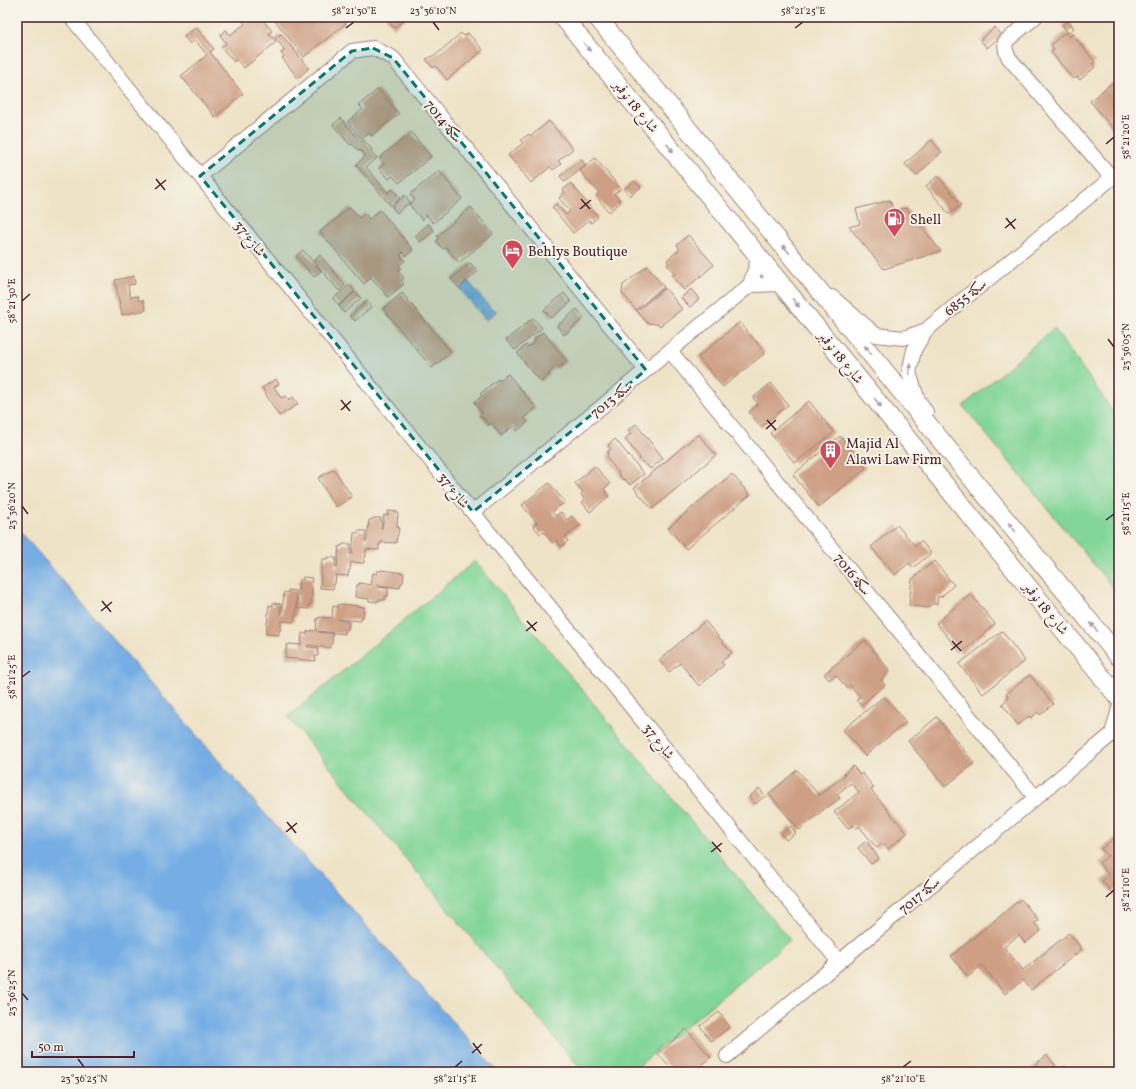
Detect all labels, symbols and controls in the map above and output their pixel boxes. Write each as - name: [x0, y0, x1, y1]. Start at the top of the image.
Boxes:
- text: 58°21'30"E: [332, 4, 376, 18]
- text: 23°36'10"N: [410, 4, 457, 18]
- text: 58°21'25"E: [781, 4, 825, 18]
- one-way arrow: [583, 42, 592, 53]
- street label: شارع 18 نوفمبر: [606, 75, 662, 138]
- street label: سكة 7014: [420, 96, 466, 148]
- text: 58°21'20"E: [1119, 114, 1133, 160]
- one-way arrow: [665, 142, 674, 153]
- fuel station icon: Shell: [882, 206, 908, 239]
- place label: Shell: [910, 211, 941, 230]
- street label: شارع 37: [228, 217, 269, 262]
- hotel icon: Behlys Boutique: [500, 238, 526, 271]
- place label: Behlys Boutique: [528, 243, 628, 262]
- one-way arrow: [781, 244, 790, 254]
- street label: سكة 6855: [941, 275, 991, 321]
- text: 58°21'30"E: [5, 279, 19, 323]
- one-way arrow: [792, 297, 801, 308]
- text: 23°36'05"N: [1119, 323, 1133, 371]
- street label: شارع 18 نوفمبر: [811, 326, 867, 389]
- one-way arrow: [863, 345, 872, 355]
- one-way arrow: [907, 363, 914, 376]
- street label: سكة 7013: [587, 377, 637, 423]
- one-way arrow: [874, 398, 883, 409]
- place label: Majid Al Alawi Law Firm: [846, 435, 942, 470]
- building icon: Majid Al Alawi Law Firm: [817, 438, 843, 471]
- street label: شارع 37: [432, 469, 473, 514]
- text: 23°36'20"N: [5, 481, 19, 530]
- text: 58°21'15"E: [1119, 493, 1133, 535]
- one-way arrow: [1007, 521, 1016, 532]
- street label: سكة 7016: [829, 550, 875, 600]
- street label: شارع 18 نوفمبر: [1016, 577, 1072, 640]
- one-way arrow: [1090, 622, 1099, 632]
- text: 58°21'25"E: [5, 655, 19, 699]
- street label: شارع 37: [637, 720, 678, 765]
- text: 58°21'10"E: [1119, 868, 1133, 912]
- street label: سكة 7017: [895, 873, 945, 919]
- text: 23°36'25"N: [5, 969, 19, 1017]
- scale bar: [32, 1033, 134, 1059]
- text: 50 m: [38, 1040, 64, 1056]
- text: 23°36'25"N: [60, 1072, 108, 1086]
- text: 58°21'15"E: [434, 1072, 476, 1086]
- text: 58°21'10"E: [881, 1072, 925, 1086]

